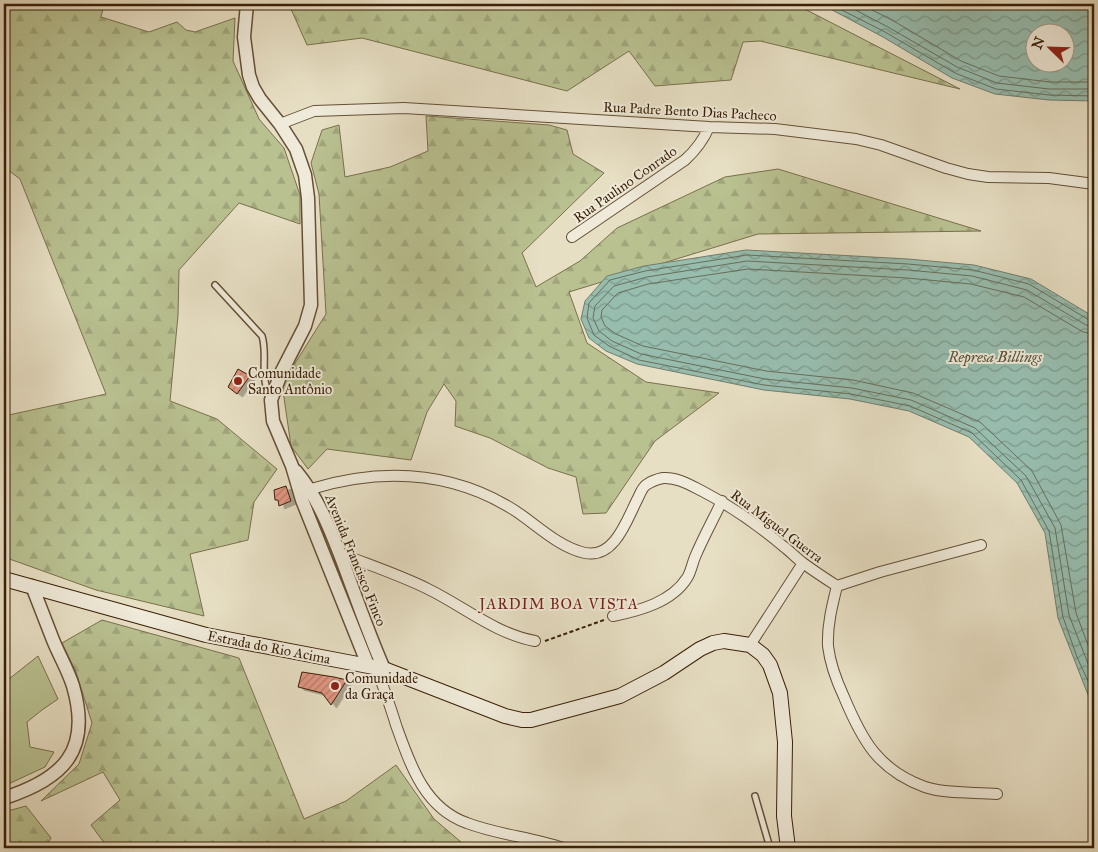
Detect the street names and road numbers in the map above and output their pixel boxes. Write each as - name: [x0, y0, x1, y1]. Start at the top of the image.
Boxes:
- street label: Rua Padre Bento Dias Pacheco: [603, 98, 777, 125]
- street label: Rua Paulino Conrado: [570, 142, 680, 226]
- street label: Rua Miguel Guerra: [727, 486, 826, 567]
- street label: Avenida Francisco Finco: [321, 491, 390, 629]
- street label: Estrada do Rio Acima: [206, 627, 332, 668]

